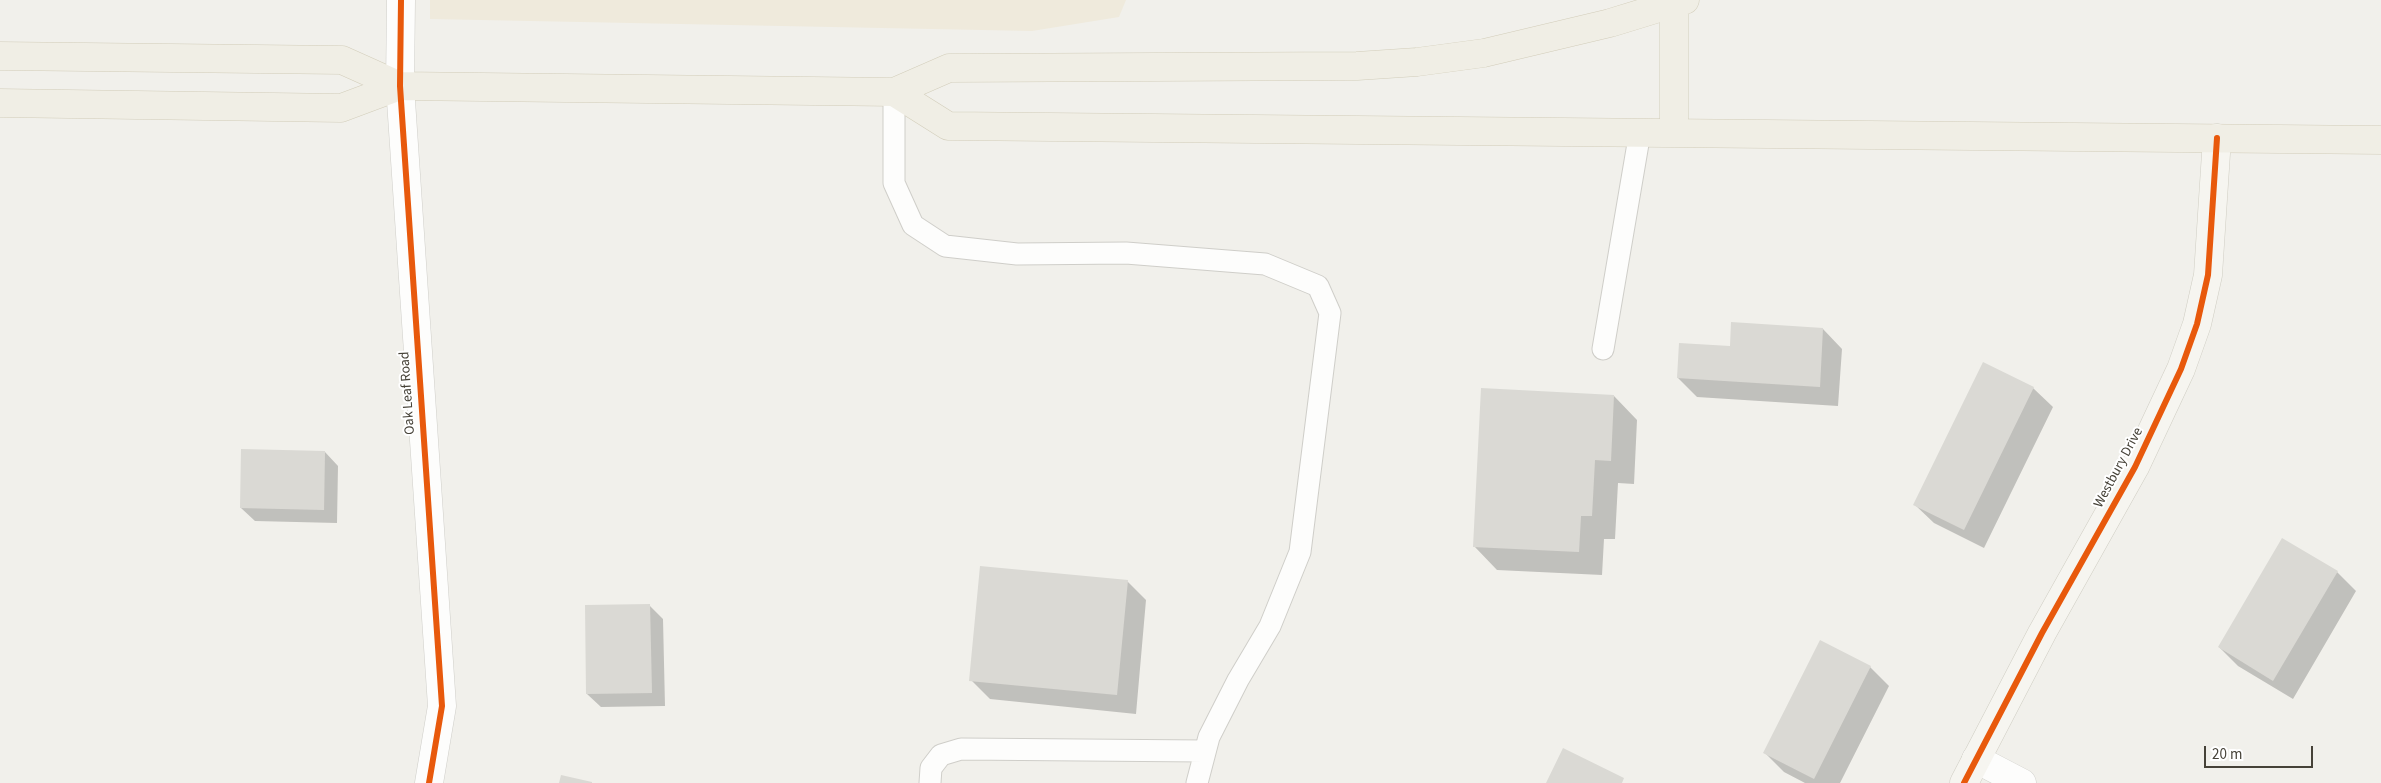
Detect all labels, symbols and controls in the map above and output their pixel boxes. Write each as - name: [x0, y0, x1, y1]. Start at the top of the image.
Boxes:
- street label: Oak Leaf Road: [397, 351, 419, 435]
- street label: Westbury Drive: [2091, 425, 2147, 511]
- scale bar: [2206, 736, 2315, 768]
- text: 20 m: [2212, 744, 2242, 765]

